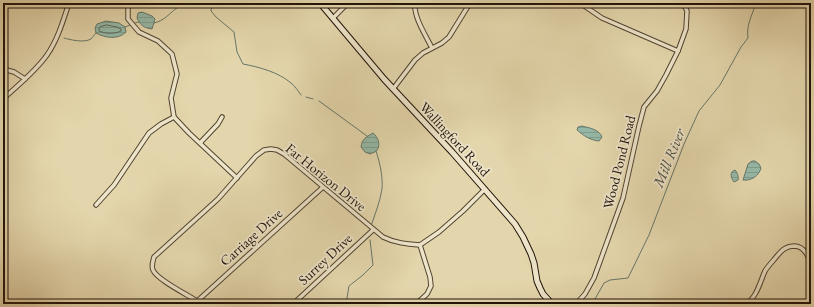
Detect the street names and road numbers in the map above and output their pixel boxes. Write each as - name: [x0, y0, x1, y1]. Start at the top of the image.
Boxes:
- street label: Wallingford Road: [416, 98, 495, 181]
- street label: Wood Pond Road: [599, 113, 640, 211]
- street label: Far Horizon Drive: [282, 139, 370, 215]
- street label: Carriage Drive: [216, 204, 286, 270]
- street label: Surrey Drive: [294, 229, 356, 289]

